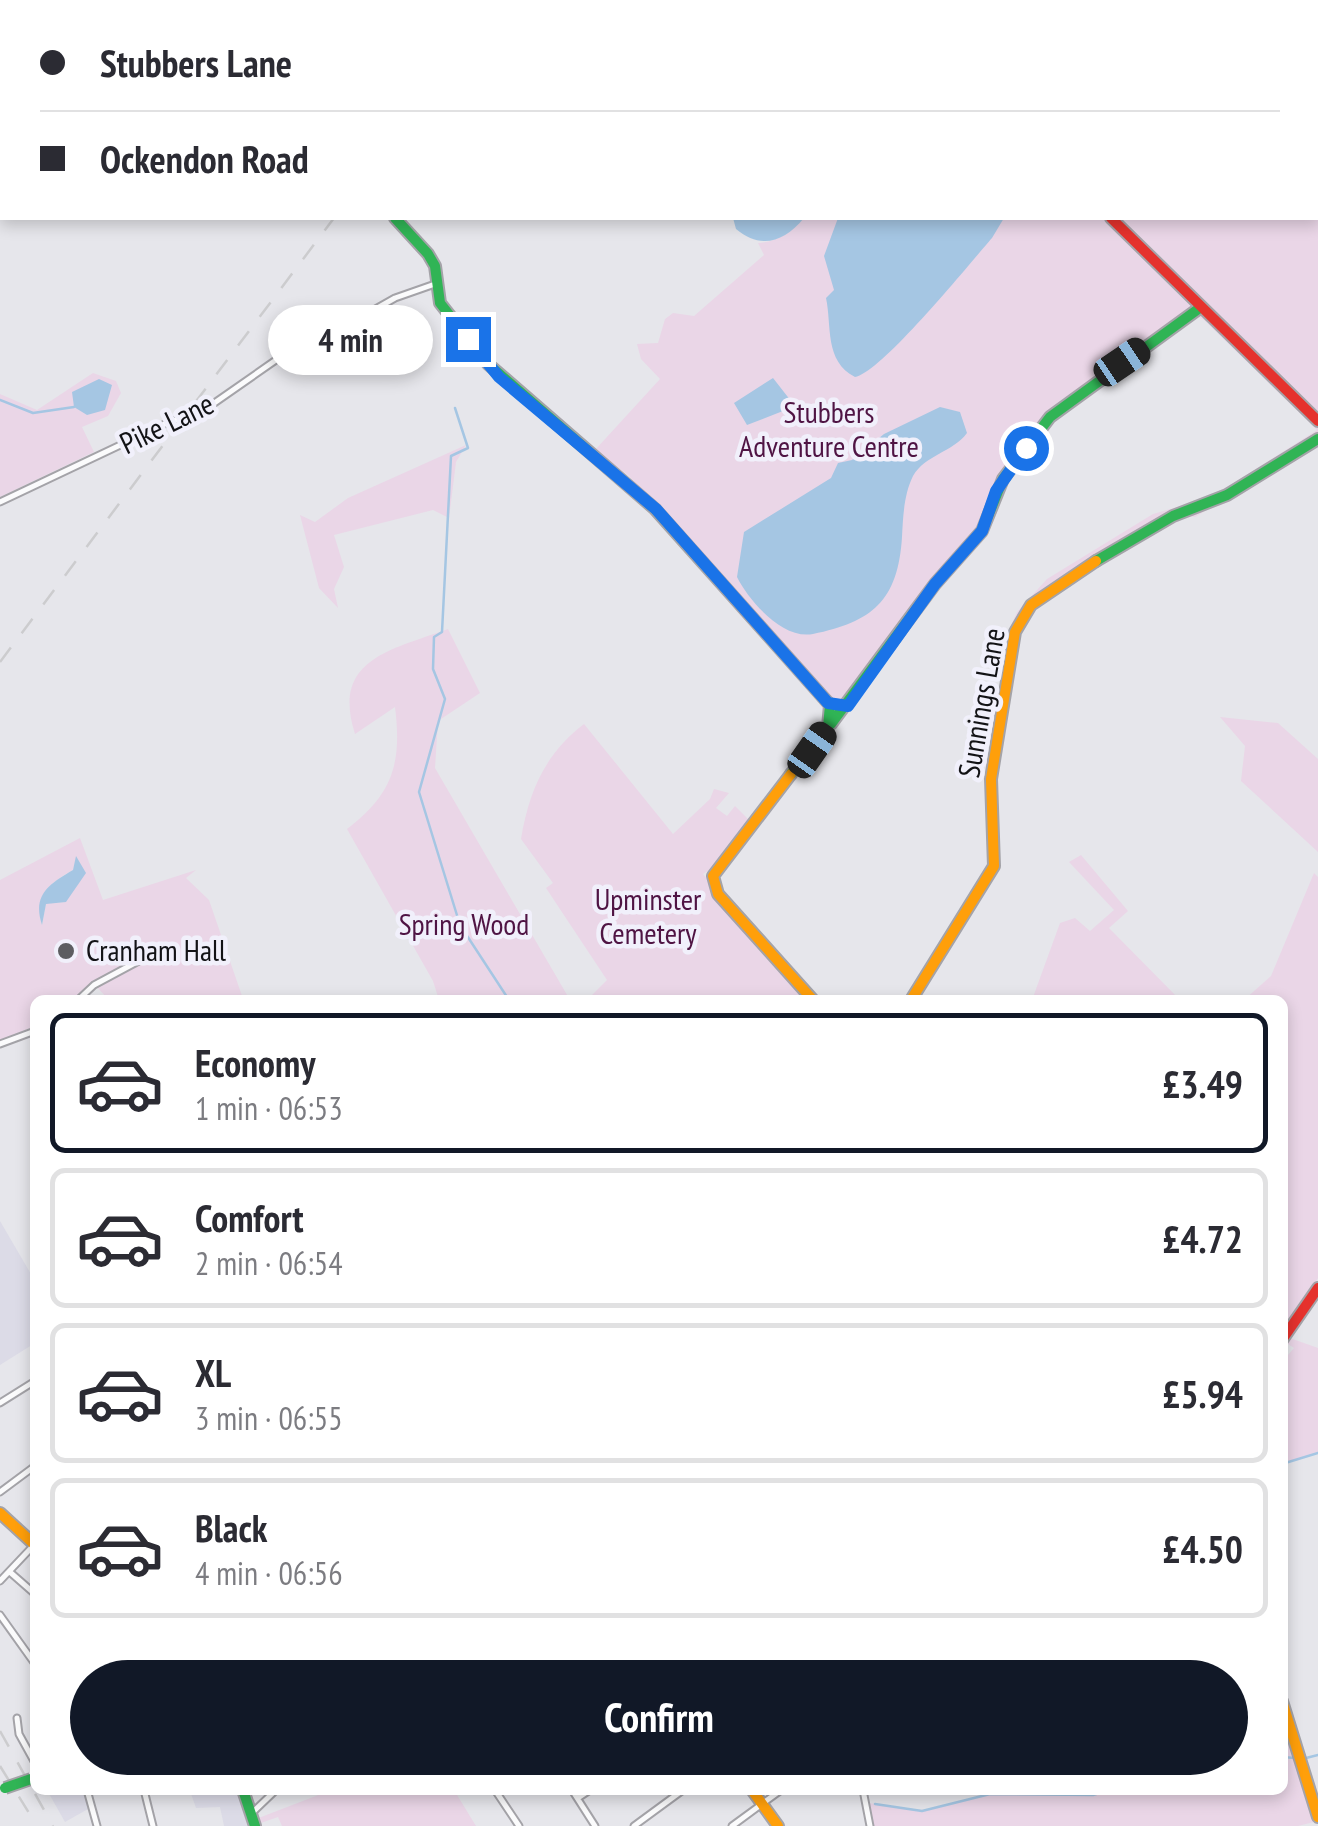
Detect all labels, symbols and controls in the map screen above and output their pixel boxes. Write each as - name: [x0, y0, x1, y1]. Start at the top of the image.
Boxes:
- text: Stubbers Lane: [100, 38, 292, 87]
- text: Ockendon Road: [100, 134, 309, 183]
- callout: 4 min: [268, 304, 433, 374]
- route end: [446, 317, 491, 362]
- text: 4 min: [318, 319, 383, 361]
- car: [1089, 333, 1155, 391]
- street label: Pike Lane: [113, 383, 220, 462]
- park label: Stubbers Adventure Centre: [739, 392, 919, 465]
- route start: [1004, 426, 1049, 471]
- street label: Sunnings Lane: [948, 625, 1013, 780]
- car: [783, 717, 841, 783]
- park label: Upminster Cemetery: [595, 879, 702, 952]
- park label: Spring Wood: [399, 904, 529, 943]
- place label: Cranham Hall: [86, 930, 226, 969]
- marker: Cranham Hall: [55, 940, 77, 962]
- icon: car: [75, 1038, 165, 1128]
- text: Economy: [195, 1038, 315, 1087]
- text: £3.49: [1162, 1059, 1243, 1108]
- text: 1 min · 06:53: [195, 1087, 343, 1129]
- icon: car: [75, 1193, 165, 1283]
- text: Comfort: [195, 1193, 304, 1242]
- text: £4.72: [1162, 1214, 1243, 1263]
- text: 2 min · 06:54: [195, 1242, 343, 1284]
- icon: car: [75, 1348, 165, 1438]
- text: XL: [195, 1348, 231, 1397]
- text: £5.94: [1162, 1369, 1243, 1418]
- text: 3 min · 06:55: [195, 1397, 343, 1439]
- icon: car: [75, 1503, 165, 1593]
- text: Black: [195, 1503, 268, 1552]
- text: £4.50: [1162, 1524, 1243, 1573]
- text: 4 min · 06:56: [195, 1552, 343, 1594]
- button: Confirm: [70, 1660, 1248, 1775]

